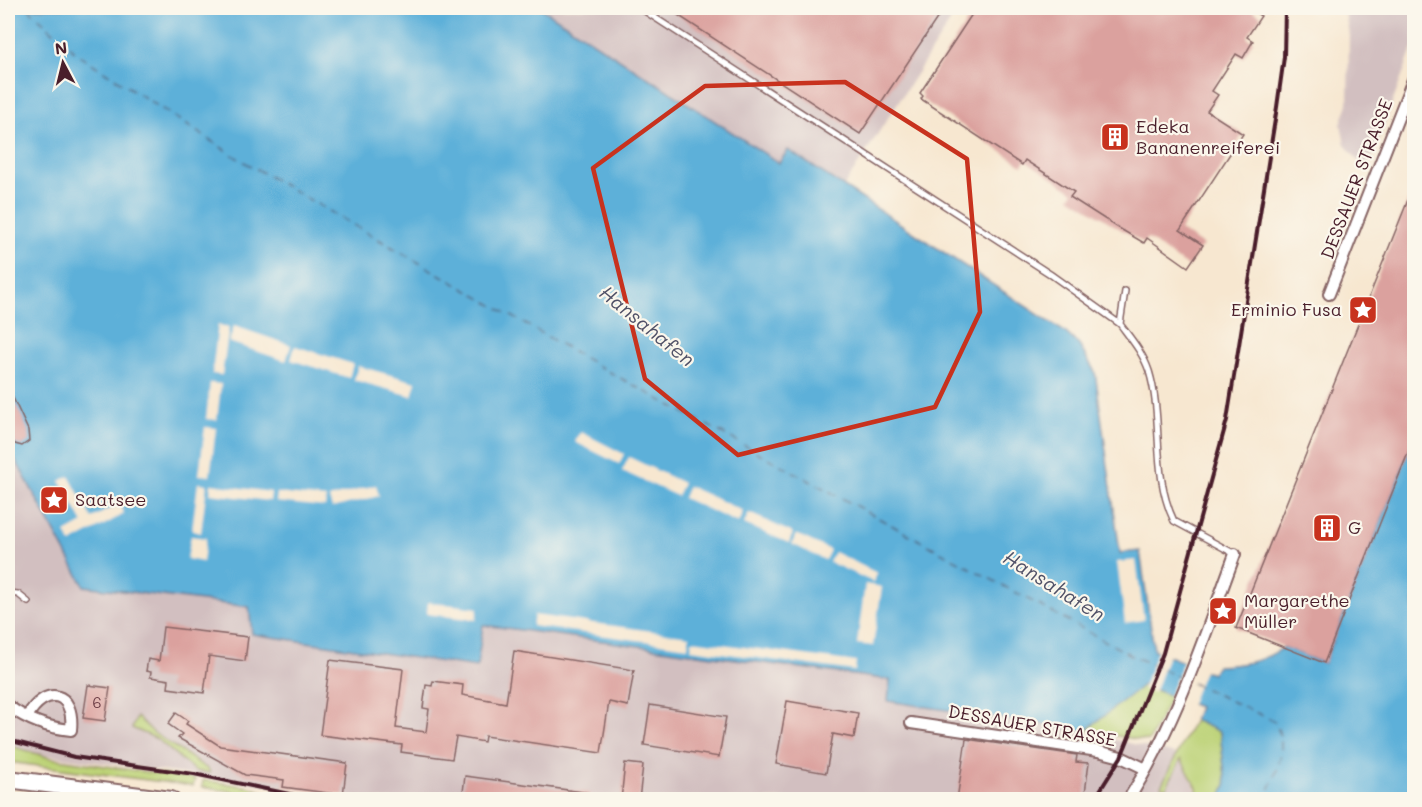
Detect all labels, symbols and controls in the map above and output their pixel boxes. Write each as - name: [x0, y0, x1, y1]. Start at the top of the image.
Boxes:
- north arrow: [33, 33, 93, 93]
- text: N: [54, 36, 68, 59]
- street label: DESSAUER STRASSE: [1314, 95, 1398, 262]
- place label: Edeka Bananenreiferei: [1136, 114, 1280, 159]
- building icon: Edeka Bananenreiferei: [1099, 121, 1131, 153]
- water label: Hansahafen: [595, 279, 700, 372]
- place icon: Erminio Fusa: [1347, 294, 1379, 326]
- place label: Erminio Fusa: [1231, 297, 1342, 321]
- place icon: Saatsee: [38, 484, 70, 516]
- place label: Saatsee: [75, 487, 147, 511]
- building icon: G: [1311, 512, 1343, 544]
- place label: G: [1348, 515, 1361, 539]
- water label: Hansahafen: [999, 544, 1110, 627]
- place label: Margarethe Müller: [1244, 588, 1350, 633]
- place icon: Margarethe Müller: [1207, 595, 1239, 627]
- house number: 6: [92, 692, 102, 712]
- street label: DESSAUER STRASSE: [946, 698, 1118, 752]

